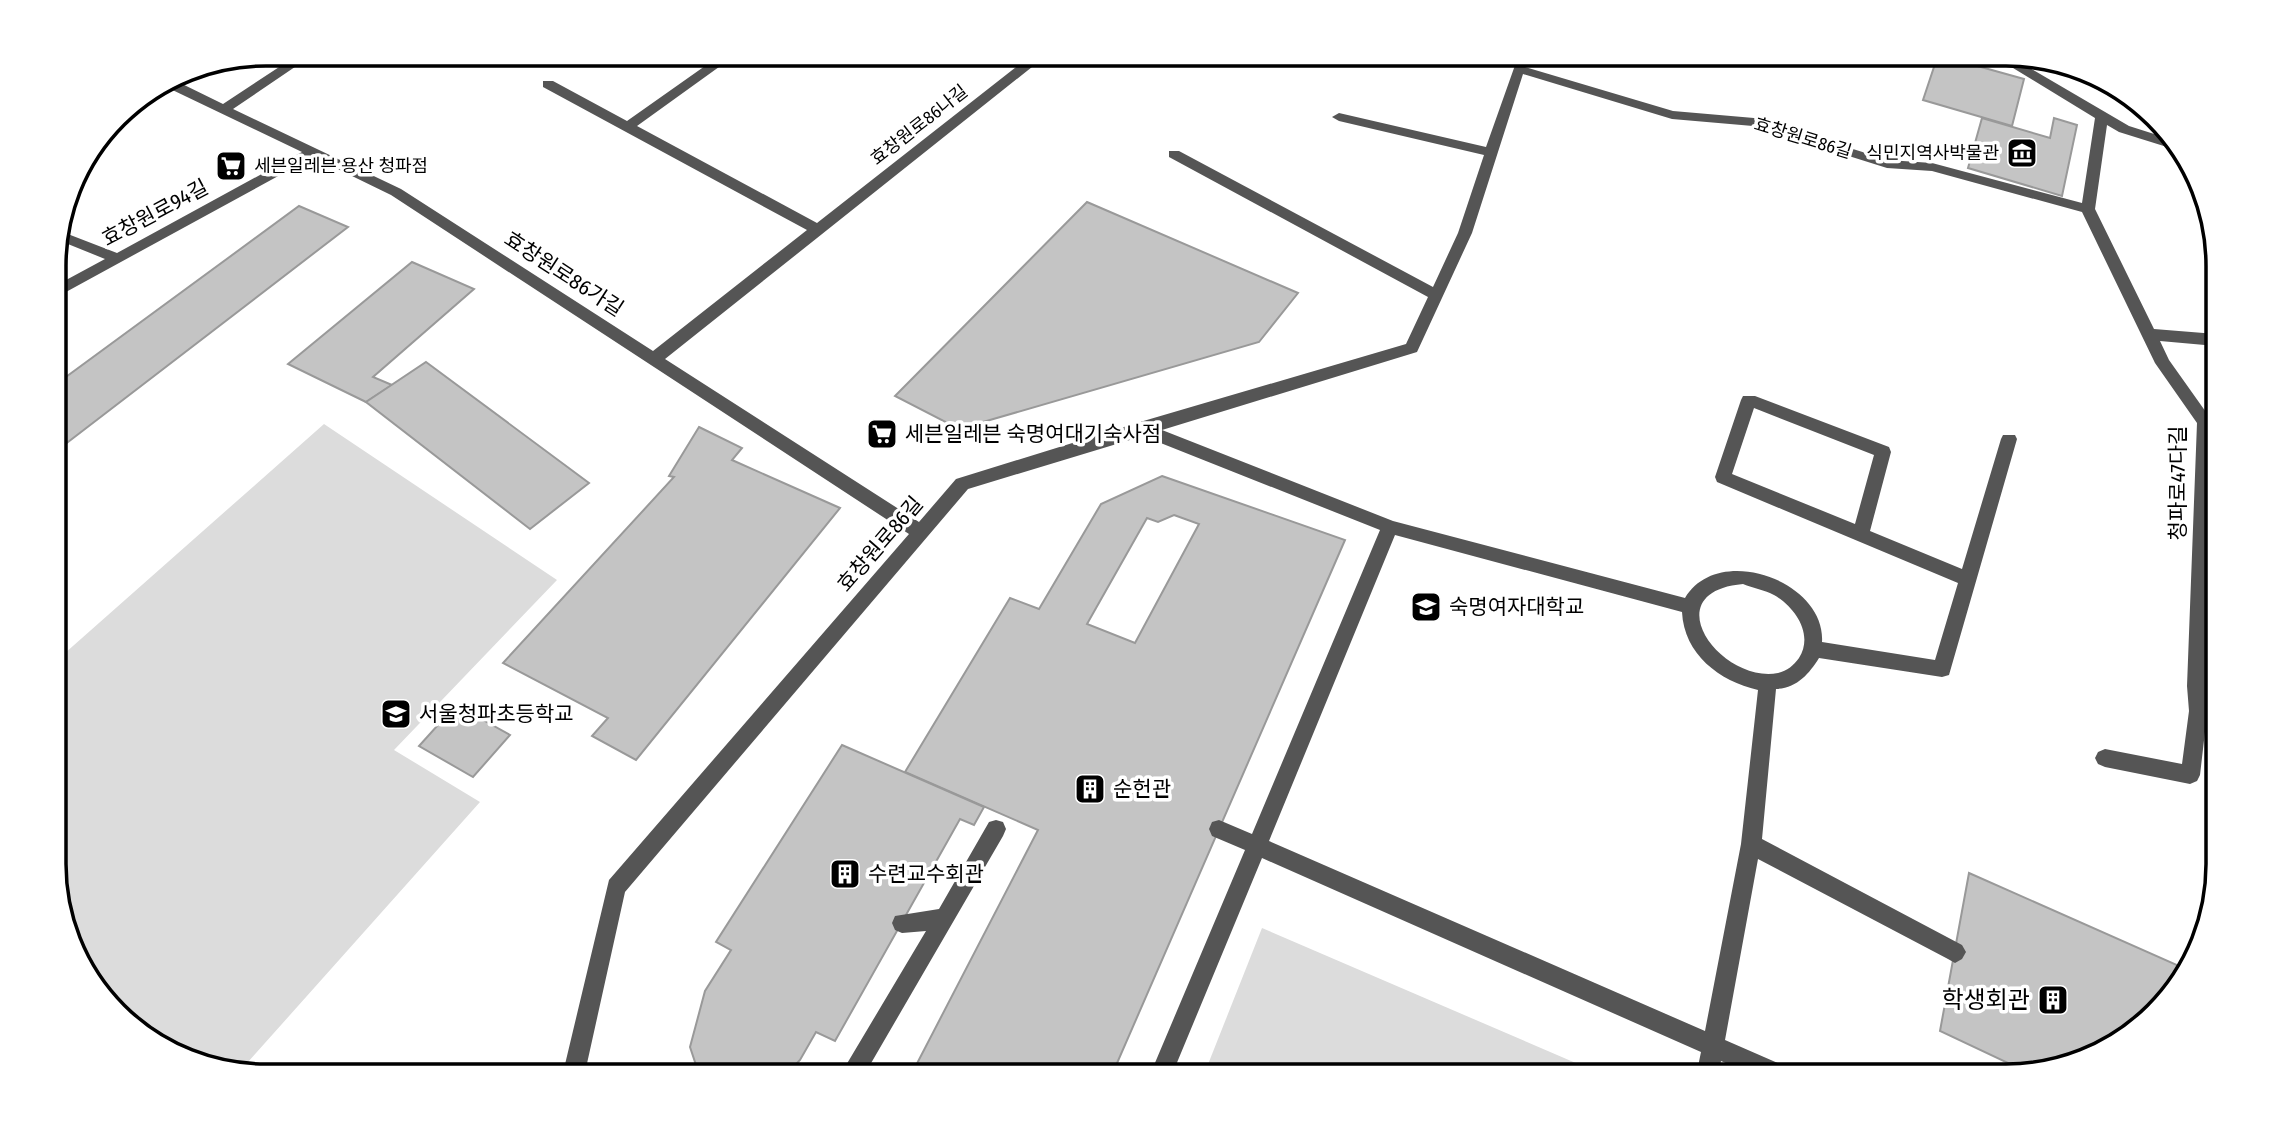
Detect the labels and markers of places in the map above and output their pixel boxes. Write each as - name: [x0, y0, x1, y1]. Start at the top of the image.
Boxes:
- museum icon: 식민지역사박물관: [2005, 136, 2039, 170]
- place label: 식민지역사박물관: [1867, 142, 1999, 164]
- supermarket icon: 세븐일레븐 용산 청파점: [214, 149, 248, 183]
- place label: 세븐일레븐 용산 청파점: [254, 155, 428, 177]
- supermarket icon: 세븐일레븐 숙명여대기숙사점: [865, 417, 899, 451]
- place label: 세븐일레븐 숙명여대기숙사점: [905, 421, 1161, 447]
- school or university icon: 숙명여자대학교: [1409, 590, 1443, 624]
- place label: 숙명여자대학교: [1449, 594, 1584, 620]
- school or university icon: 서울청파초등학교: [379, 697, 413, 731]
- place label: 서울청파초등학교: [419, 701, 574, 727]
- building icon: 순헌관: [1073, 772, 1107, 806]
- place label: 순헌관: [1113, 776, 1171, 802]
- building icon: 수련교수회관: [828, 857, 862, 891]
- place label: 수련교수회관: [868, 861, 984, 887]
- building icon: 학생회관: [2036, 983, 2070, 1017]
- place label: 학생회관: [1942, 986, 2030, 1014]

